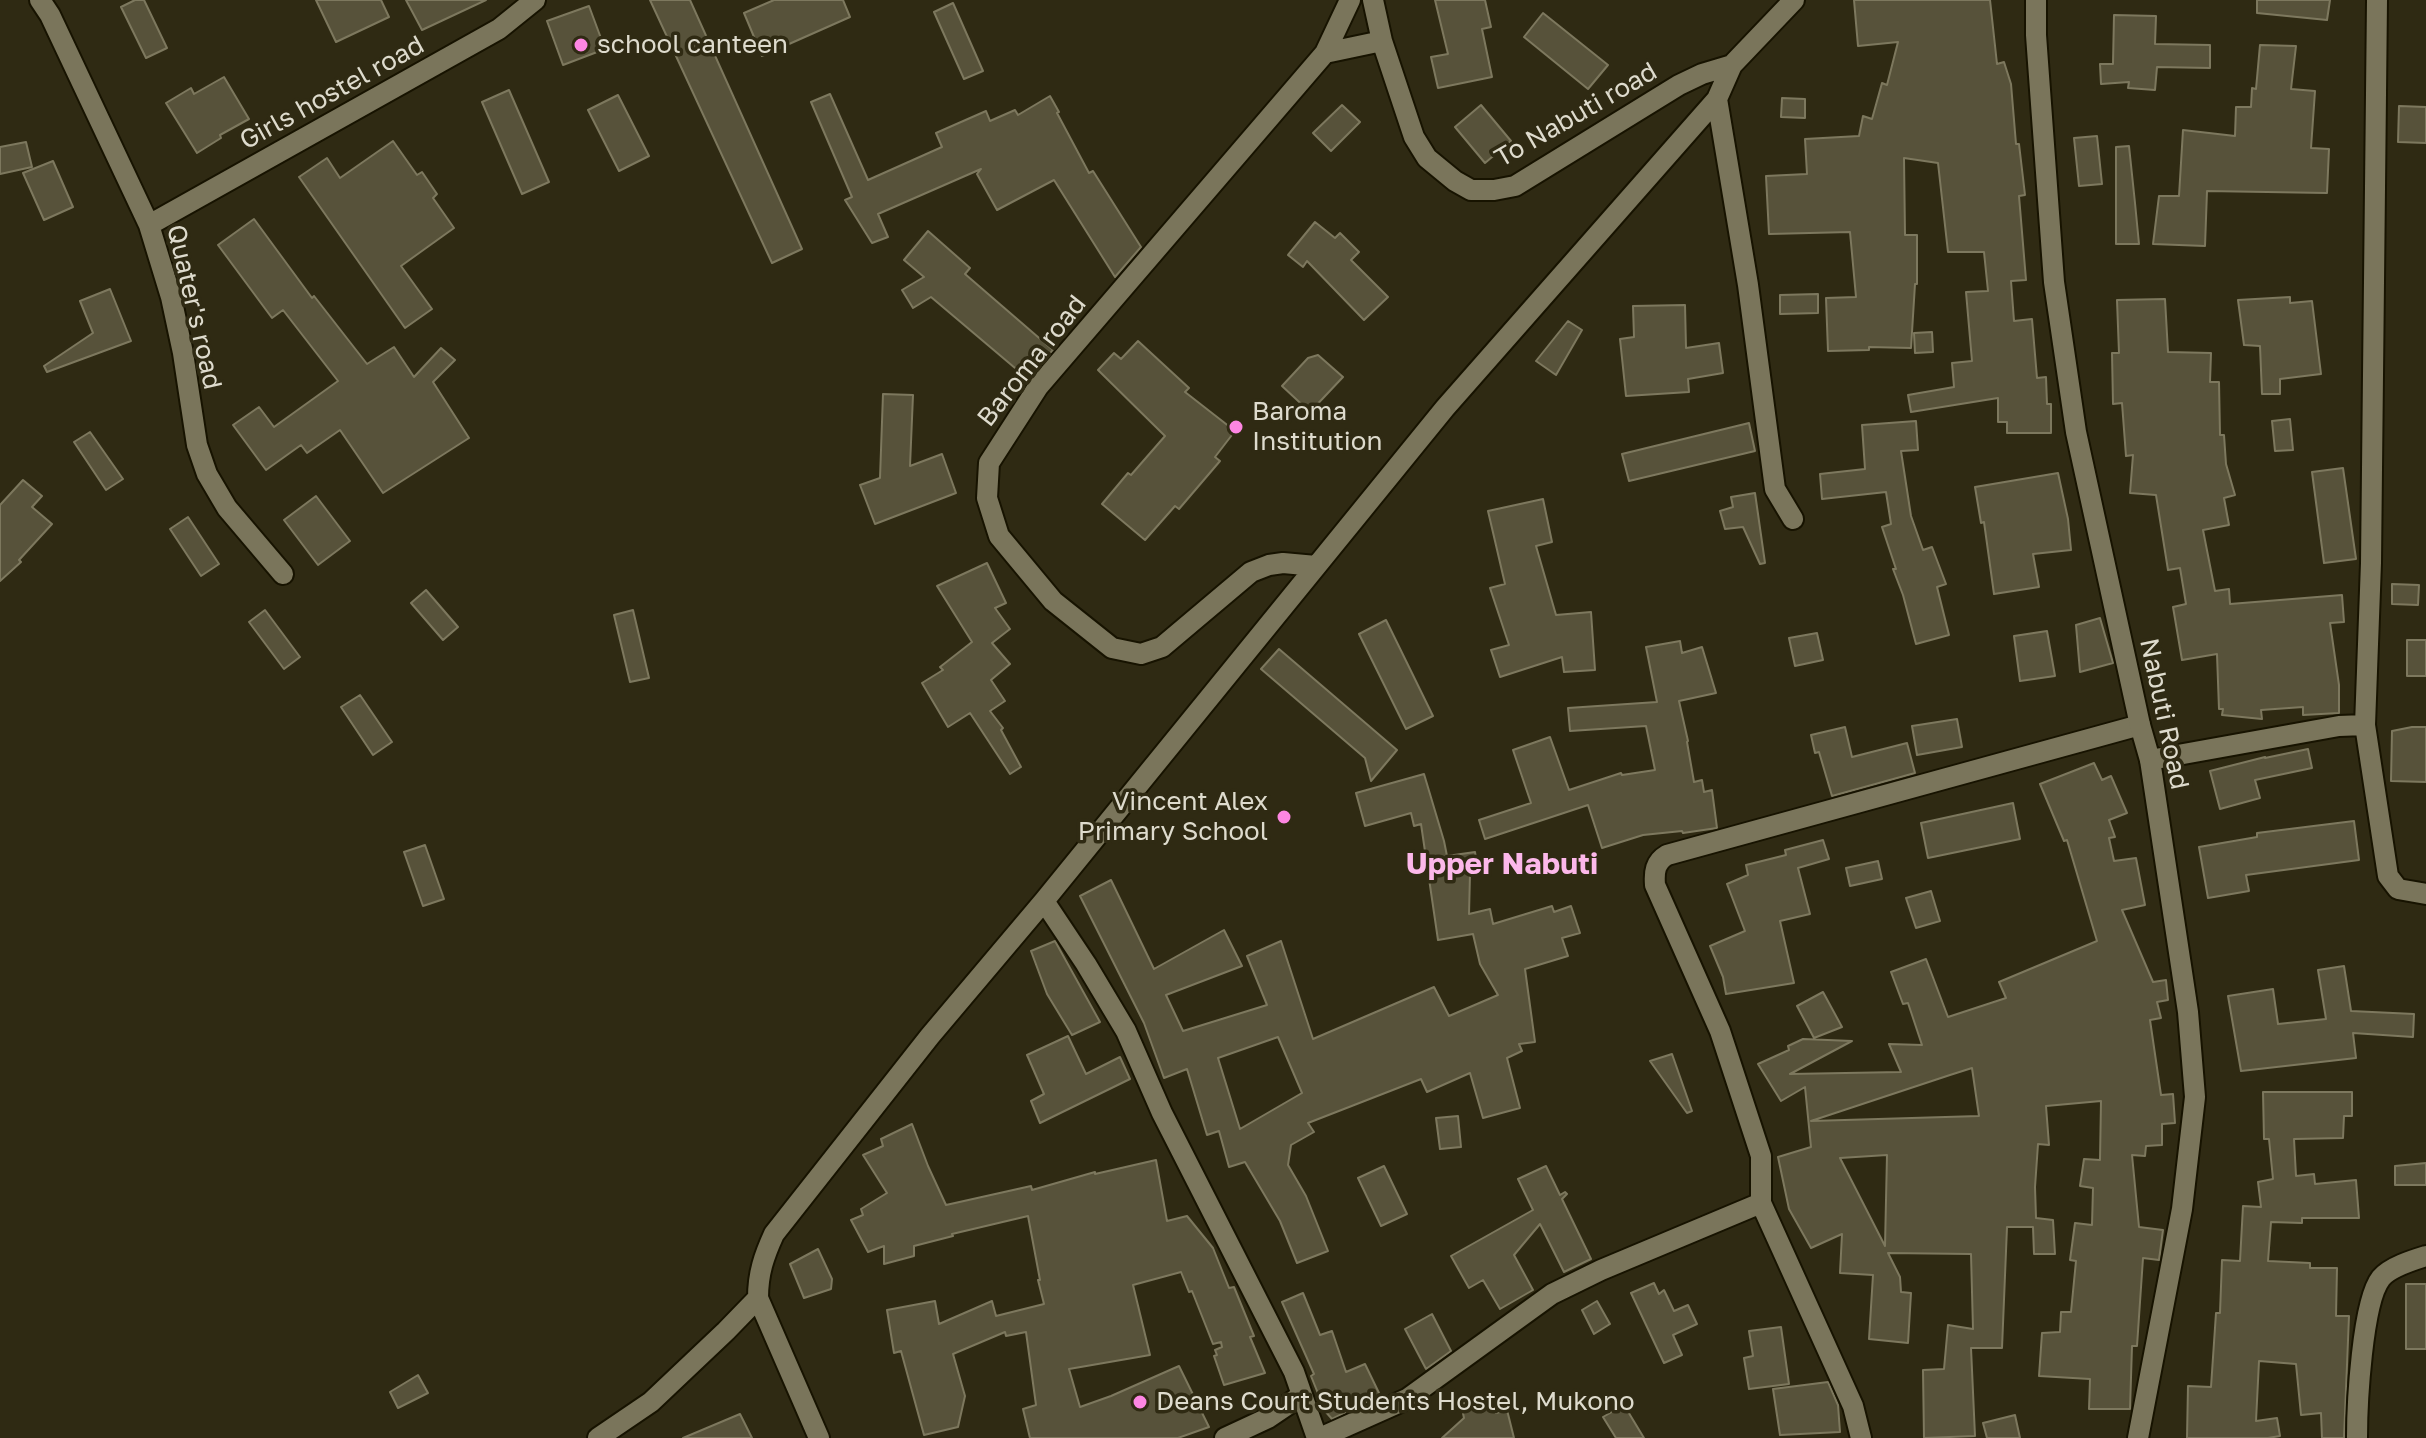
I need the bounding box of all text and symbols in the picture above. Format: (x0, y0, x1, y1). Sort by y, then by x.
street label: Girls hostel road (234, 29, 430, 157)
place label: school canteen (597, 29, 788, 61)
marker: school canteen (572, 36, 590, 54)
street label: To Nabuti road (1489, 56, 1663, 174)
street label: Quater's road (160, 222, 228, 392)
street label: Baroma road (971, 289, 1093, 433)
place label: Baroma Institution (1252, 396, 1382, 458)
marker: Baroma Institution (1227, 418, 1245, 436)
street label: Nabuti Road (2133, 636, 2195, 792)
place label: Vincent Alex Primary School (1078, 786, 1268, 848)
marker: Vincent Alex Primary School (1275, 808, 1293, 826)
district label: Upper Nabuti (1406, 846, 1598, 882)
place label: Deans Court Students Hostel, Mukono (1156, 1386, 1635, 1418)
marker: Deans Court Students Hostel, Mukono (1131, 1393, 1149, 1411)

